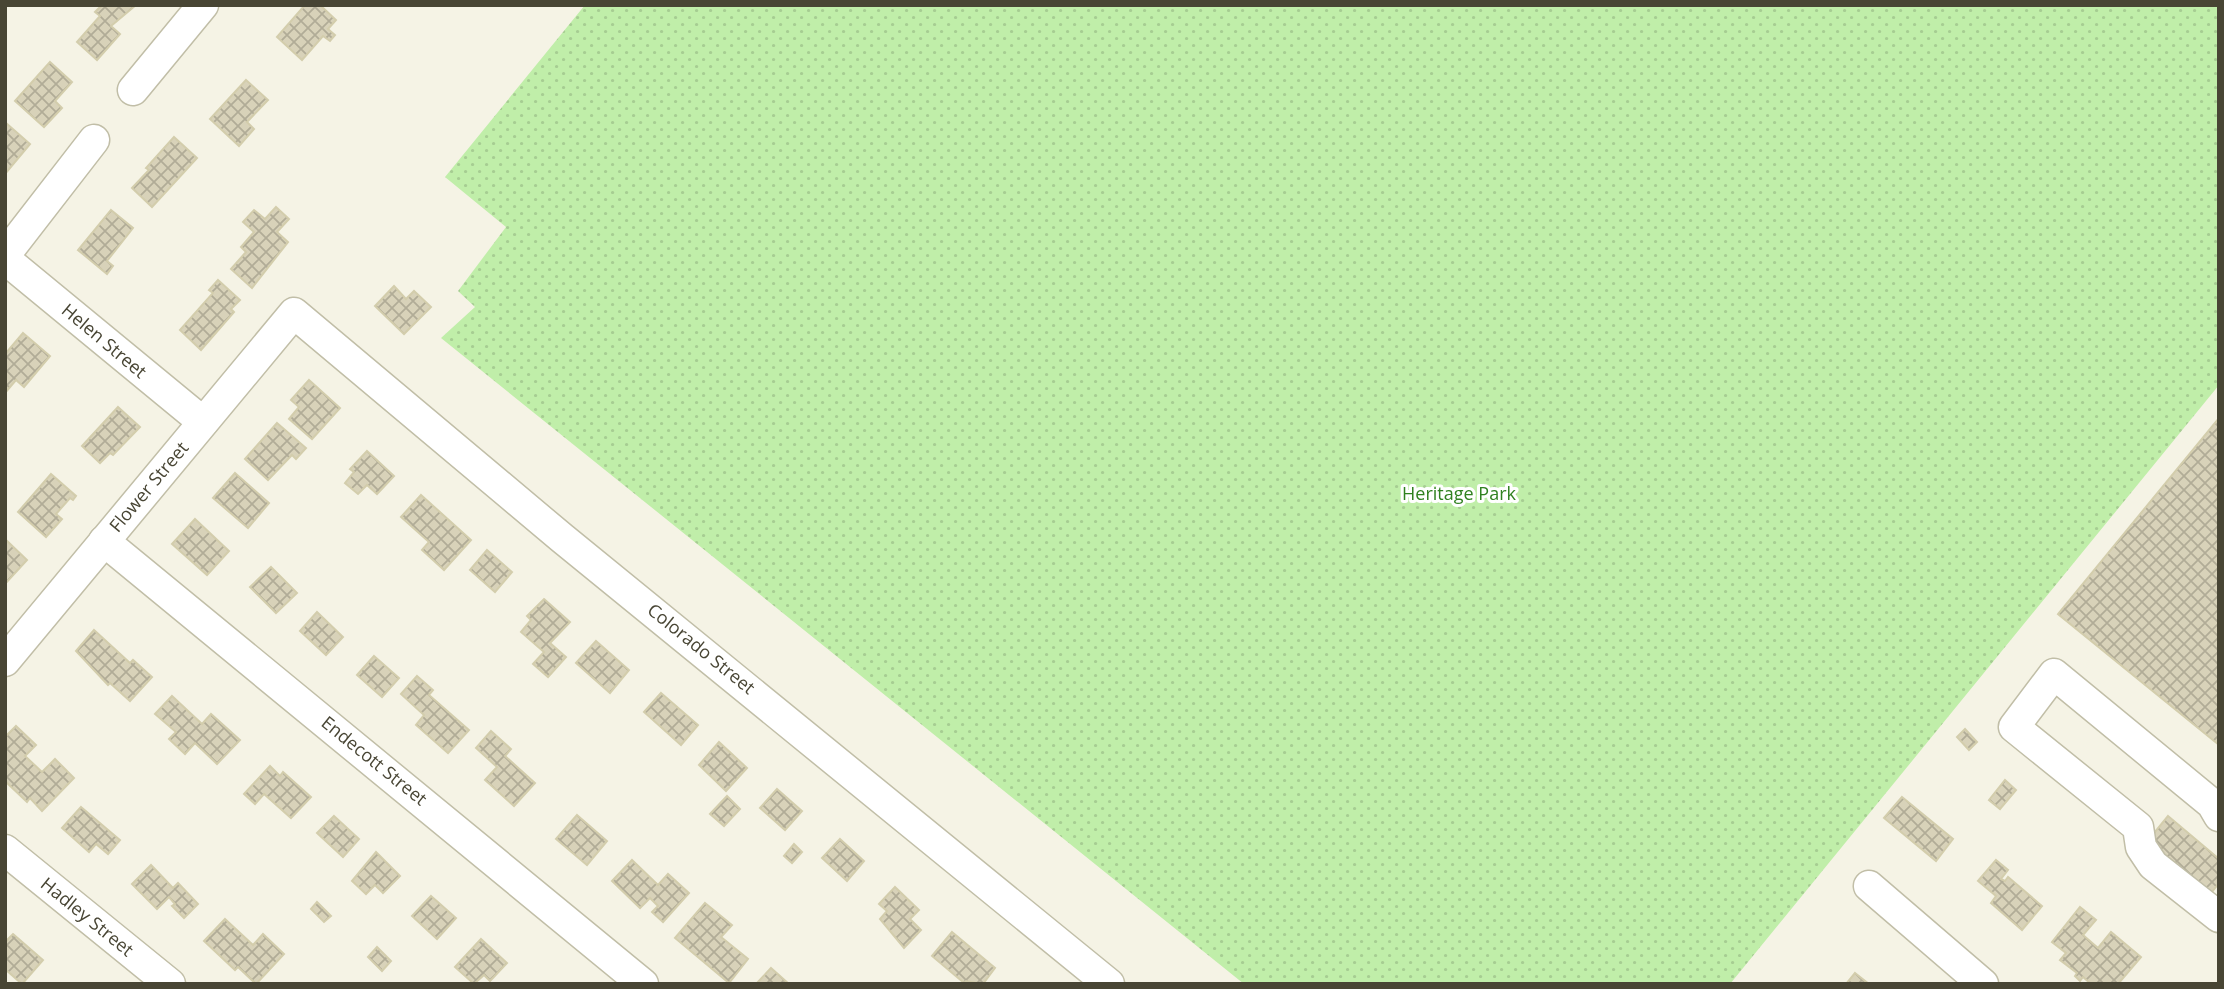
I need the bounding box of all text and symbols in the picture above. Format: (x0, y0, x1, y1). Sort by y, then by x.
street label: Helen Street (57, 298, 152, 383)
street label: Flower Street (103, 436, 193, 537)
park label: Heritage Park (1402, 481, 1516, 505)
street label: Colorado Street (643, 597, 760, 699)
street label: Endecott Street (317, 710, 432, 810)
street label: Hadley Street (36, 871, 139, 961)

